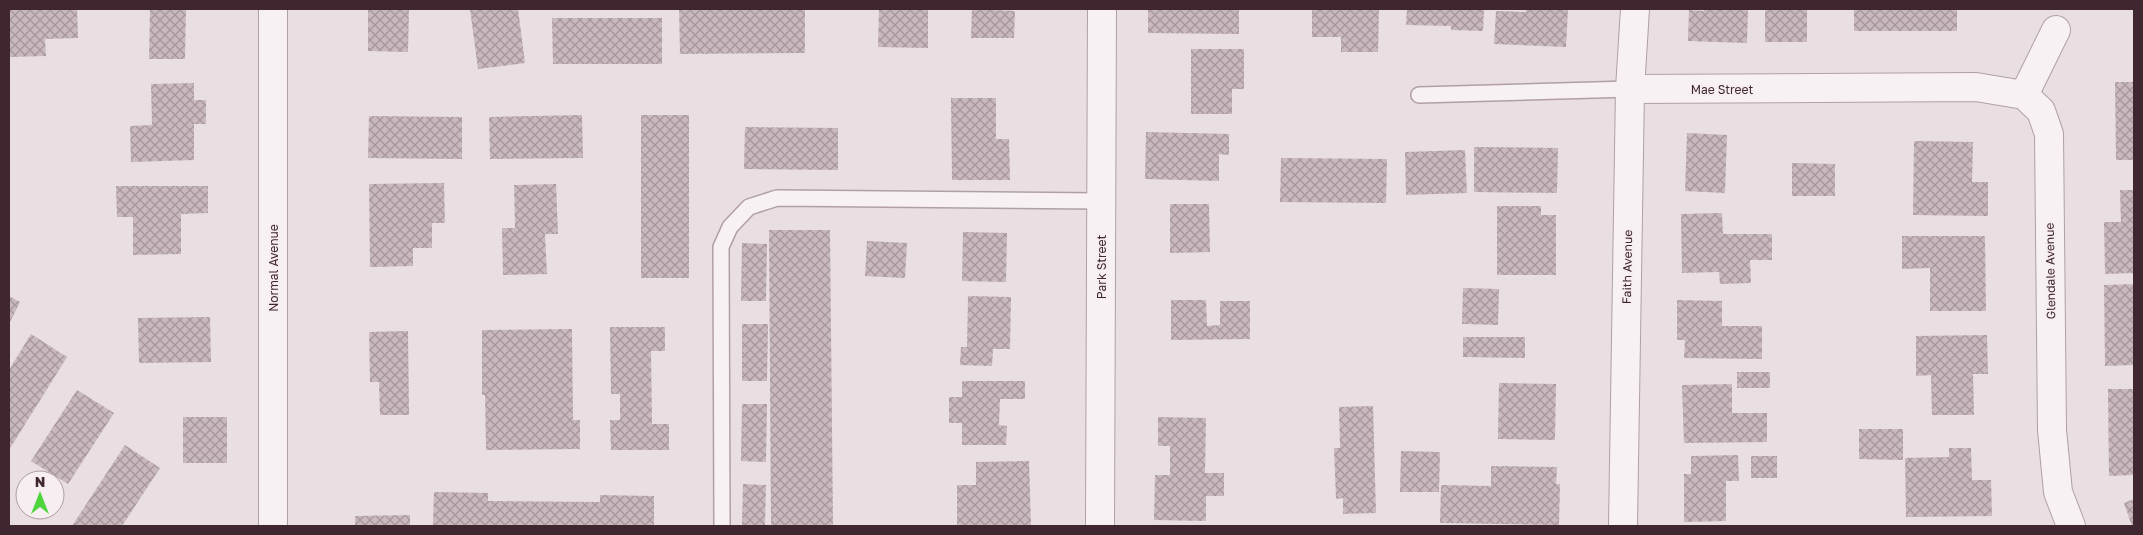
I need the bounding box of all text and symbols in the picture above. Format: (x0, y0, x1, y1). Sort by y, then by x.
street label: Mae Street (1691, 82, 1753, 97)
street label: Glendale Avenue (2042, 222, 2058, 319)
street label: Normal Avenue (266, 224, 281, 312)
street label: Faith Avenue (1619, 230, 1635, 304)
street label: Park Street (1094, 235, 1109, 299)
north arrow (15, 470, 65, 520)
text: N (35, 473, 45, 490)

